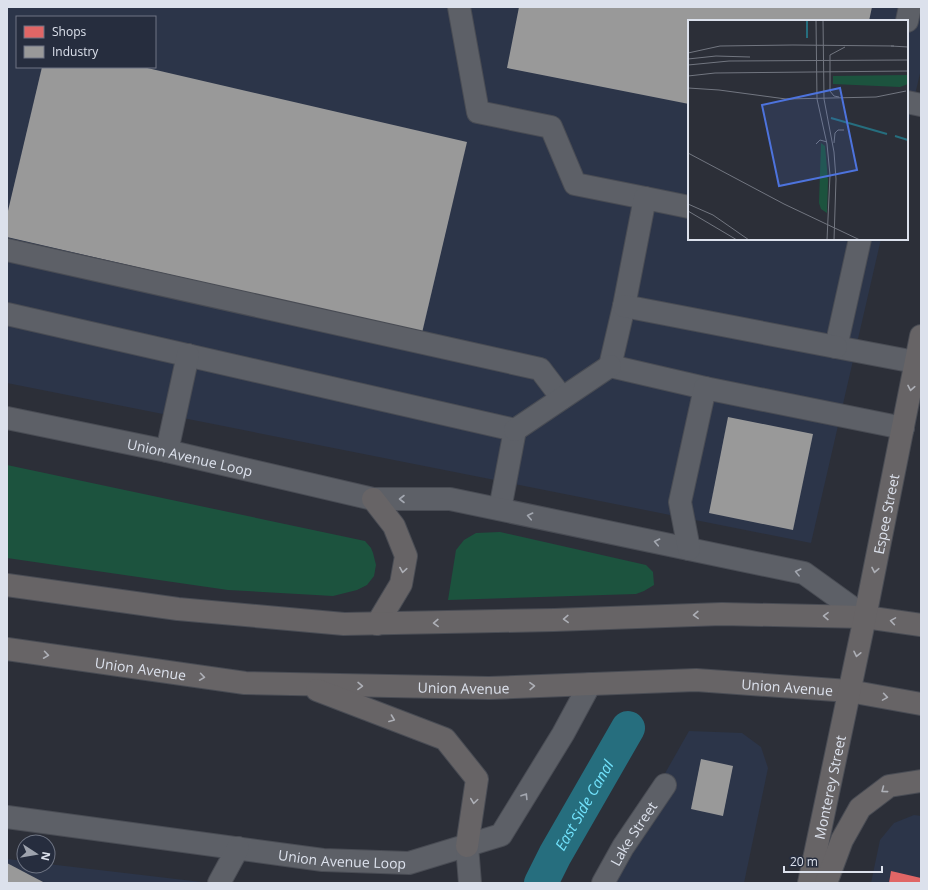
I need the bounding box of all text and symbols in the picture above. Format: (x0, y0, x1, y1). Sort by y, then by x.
legend (16, 16, 156, 68)
inset map (688, 20, 908, 240)
text: Shops (52, 23, 87, 40)
text: Industry (52, 43, 99, 60)
one-way arrow (907, 385, 915, 391)
street label: Union Avenue Loop (125, 434, 255, 480)
street label: Espee Street (868, 472, 903, 556)
one-way arrow (399, 495, 405, 503)
one-way arrow (527, 512, 533, 520)
one-way arrow (654, 538, 660, 547)
one-way arrow (399, 567, 408, 574)
one-way arrow (871, 567, 879, 573)
one-way arrow (795, 569, 801, 577)
one-way arrow (693, 611, 699, 619)
one-way arrow (823, 612, 829, 620)
one-way arrow (563, 615, 569, 624)
one-way arrow (890, 617, 896, 626)
one-way arrow (433, 619, 439, 627)
one-way arrow (43, 650, 49, 659)
one-way arrow (854, 651, 862, 657)
street label: Union Avenue (94, 652, 188, 684)
one-way arrow (199, 672, 205, 681)
street label: Union Avenue (741, 674, 834, 699)
street label: Union Avenue (417, 677, 510, 698)
one-way arrow (357, 681, 363, 690)
one-way arrow (529, 682, 535, 691)
one-way arrow (882, 692, 888, 701)
one-way arrow (388, 714, 395, 722)
street label: Monterey Street (809, 733, 849, 841)
water label: East Side Canal (550, 755, 618, 854)
one-way arrow (881, 785, 888, 792)
one-way arrow (520, 793, 528, 800)
street label: Lake Street (605, 797, 661, 869)
one-way arrow (470, 798, 479, 804)
north arrow (16, 834, 56, 874)
street label: Union Avenue Loop (277, 845, 406, 872)
scale bar (784, 848, 882, 874)
text: N (38, 850, 55, 862)
text: 20 m (790, 853, 818, 870)

